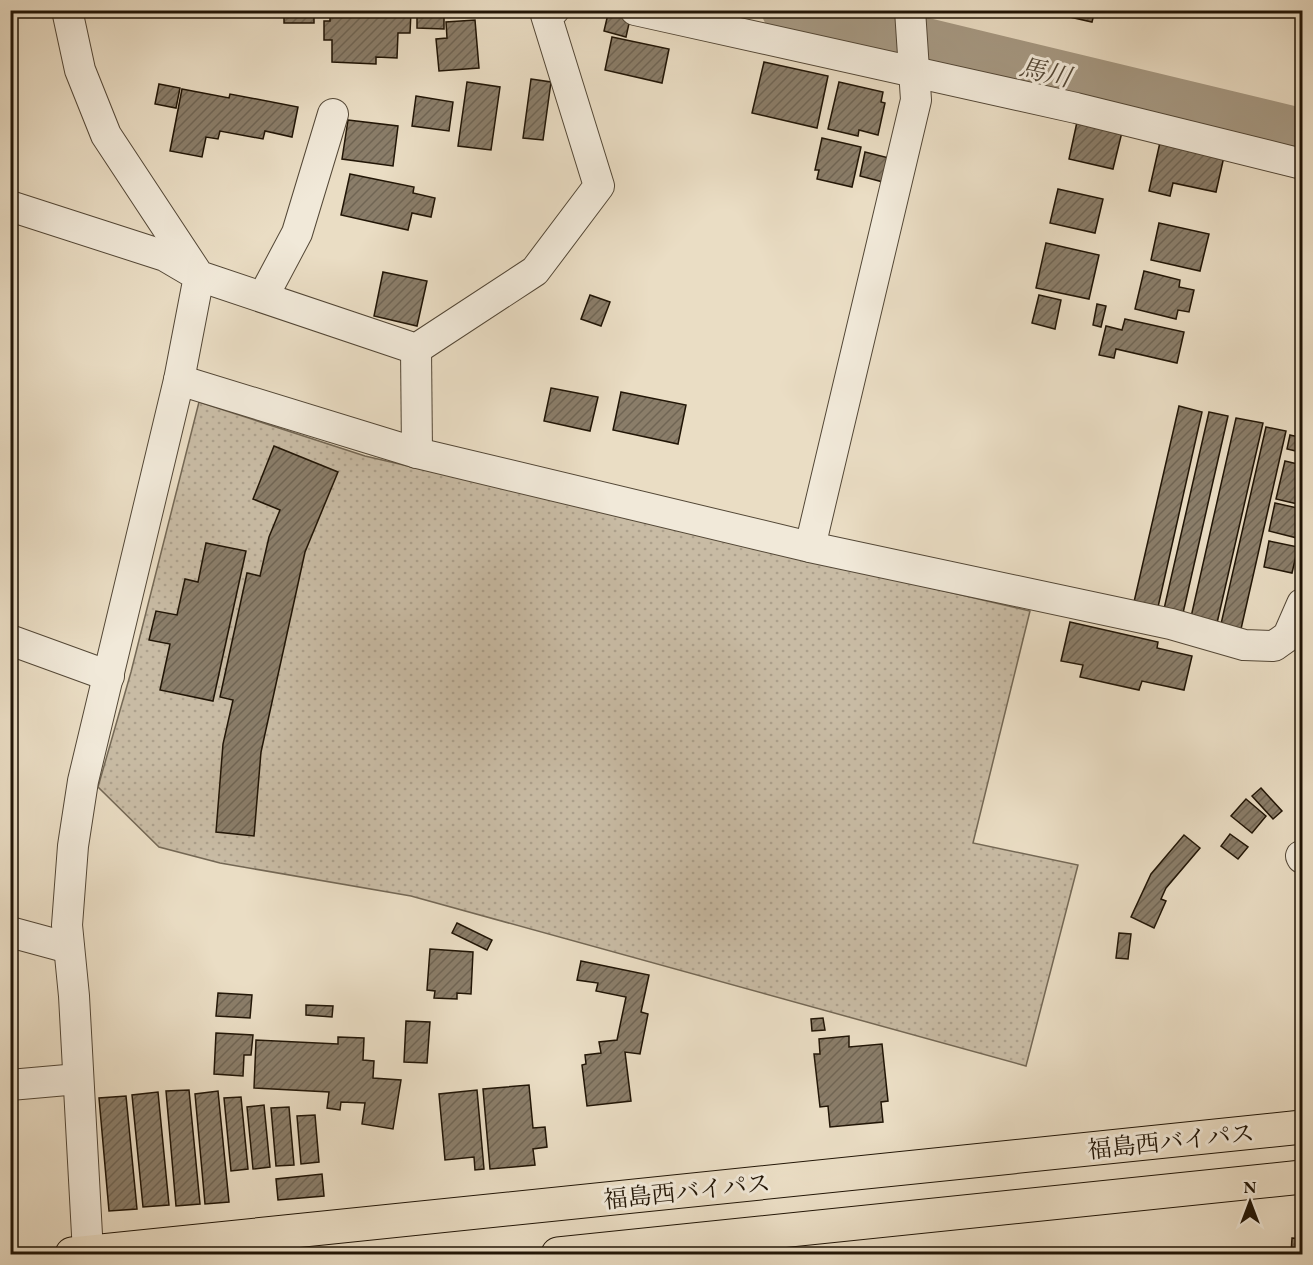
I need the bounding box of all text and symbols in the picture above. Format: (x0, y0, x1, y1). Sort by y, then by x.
water label: 馬川 (1016, 50, 1077, 95)
street label: 福島西バイパス (1086, 1117, 1256, 1165)
street label: 福島西バイパス (602, 1167, 772, 1215)
north arrow (1220, 1172, 1280, 1232)
text: N (1244, 1177, 1257, 1198)

